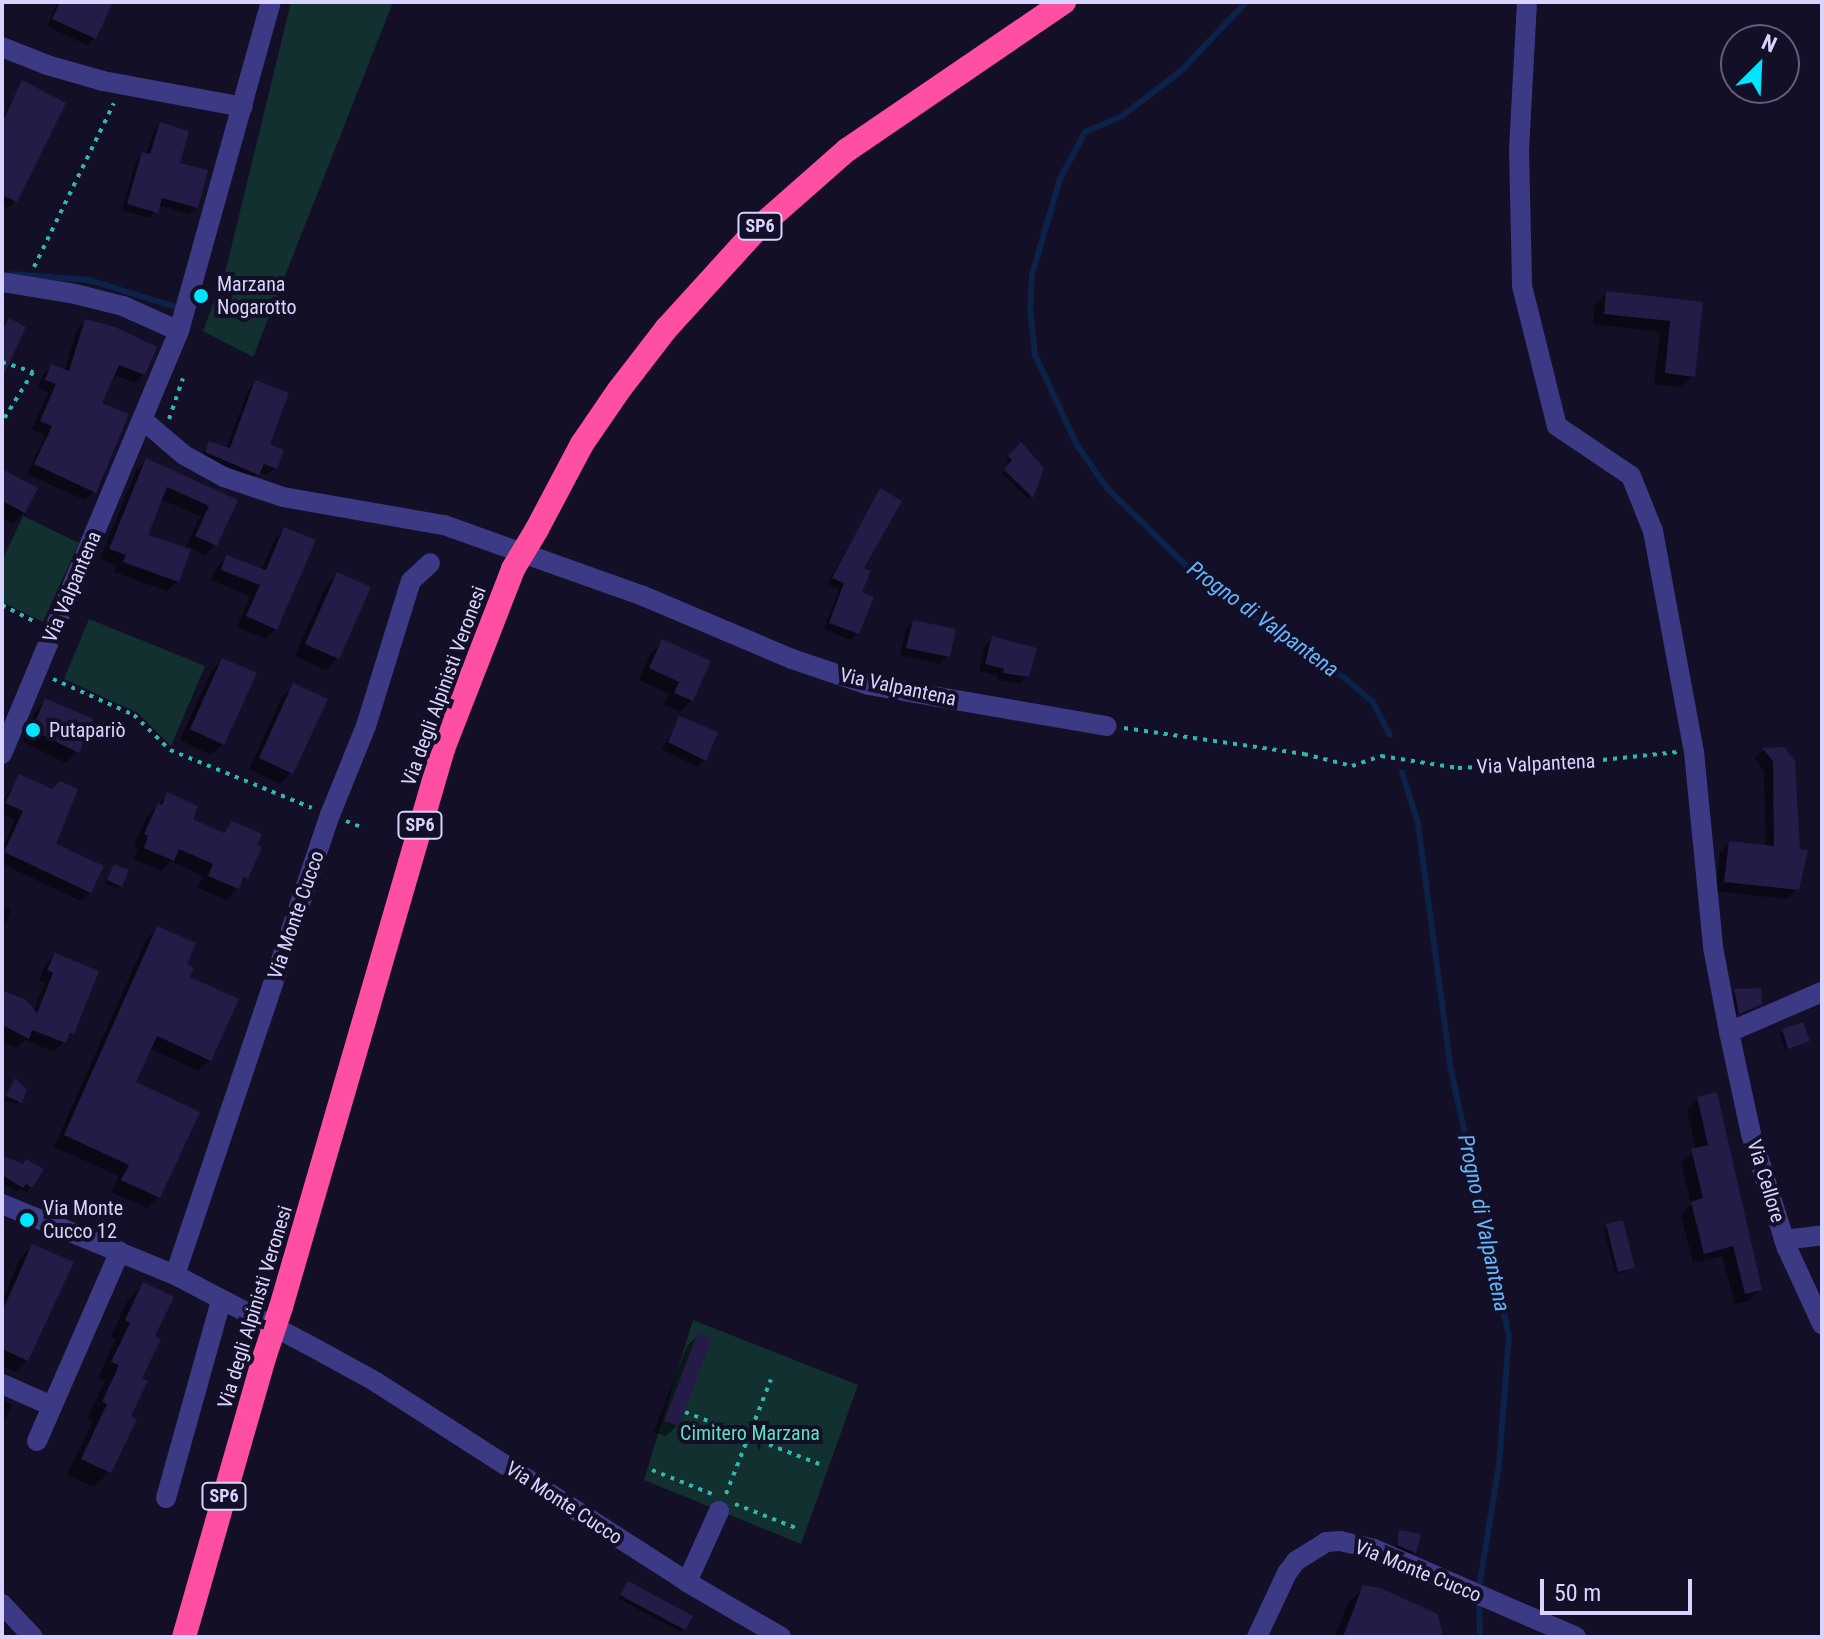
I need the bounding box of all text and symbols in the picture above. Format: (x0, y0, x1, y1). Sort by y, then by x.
north arrow (1720, 24, 1800, 104)
text: N (1758, 29, 1780, 58)
road number: SP6 (736, 212, 784, 240)
place label: Marzana Nogarotto (217, 272, 296, 319)
marker: Marzana Nogarotto (192, 287, 210, 305)
street label: Via Valpantena (38, 528, 106, 646)
water label: Progno di Valpantena (1182, 555, 1344, 683)
street label: Via degli Alpinisti Veronesi (397, 583, 491, 789)
street label: Via Valpantena (838, 663, 958, 711)
place label: Putapariò (49, 718, 125, 742)
marker: Putapariò (24, 721, 42, 739)
street label: Via Valpantena (1476, 749, 1596, 779)
road number: SP6 (396, 811, 444, 839)
street label: Via Monte Cucco (263, 848, 329, 982)
water label: Progno di Valpantena (1452, 1132, 1516, 1314)
street label: Via Cellore (1742, 1137, 1790, 1225)
place label: Via Monte Cucco 12 (43, 1196, 123, 1243)
street label: Via degli Alpinisti Veronesi (213, 1203, 297, 1411)
marker: Via Monte Cucco 12 (18, 1211, 36, 1229)
park label: Cimitero Marzana (680, 1421, 820, 1445)
street label: Via Monte Cucco (501, 1456, 627, 1550)
road number: SP6 (200, 1482, 248, 1510)
street label: Via Monte Cucco (1351, 1535, 1485, 1607)
scale bar (1544, 1563, 1696, 1613)
text: 50 m (1554, 1579, 1601, 1607)

